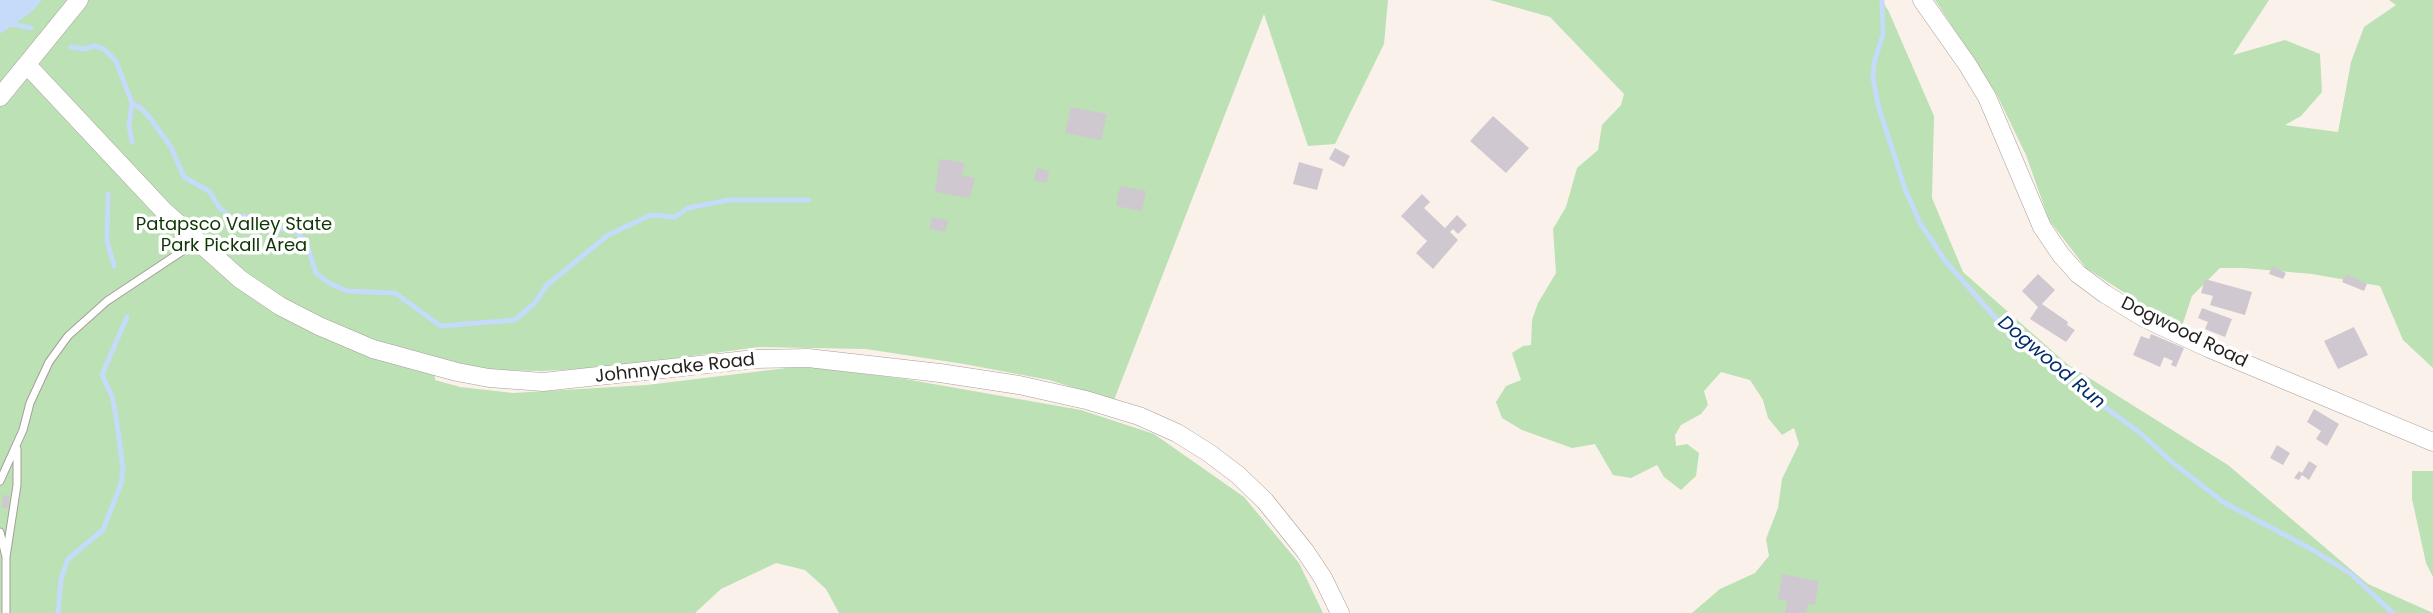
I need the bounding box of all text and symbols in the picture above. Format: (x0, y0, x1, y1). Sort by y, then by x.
park label: Patapsco Valley State Park Pickall Area (136, 214, 332, 256)
street label: Dogwood Road (2117, 293, 2251, 373)
water label: Dogwood Run (1993, 312, 2109, 414)
street label: Johnnycake Road (594, 350, 756, 388)

